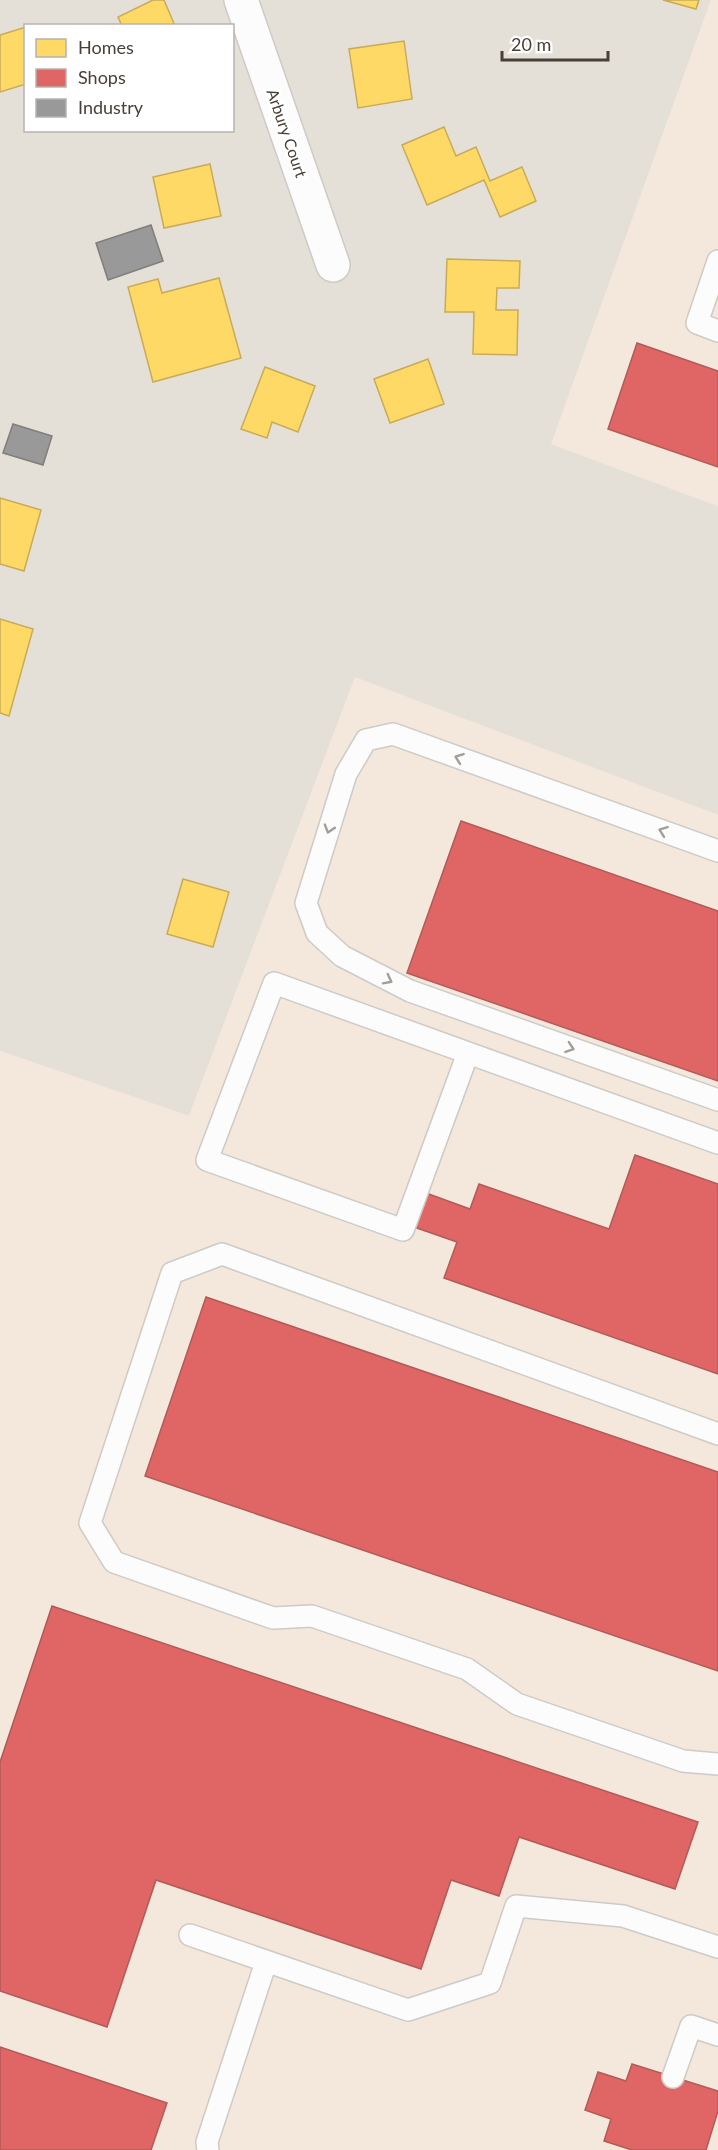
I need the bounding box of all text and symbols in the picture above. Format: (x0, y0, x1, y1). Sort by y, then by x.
legend (24, 24, 234, 132)
scale bar (502, 24, 608, 62)
text: 20 m (511, 33, 551, 55)
text: Homes (78, 36, 134, 58)
text: Shops (78, 66, 126, 88)
street label: Arbury Court (263, 86, 312, 180)
text: Industry (78, 96, 144, 118)
one-way arrow (454, 753, 465, 766)
one-way arrow (324, 823, 336, 834)
one-way arrow (658, 826, 669, 839)
one-way arrow (381, 972, 392, 984)
one-way arrow (564, 1040, 575, 1053)

